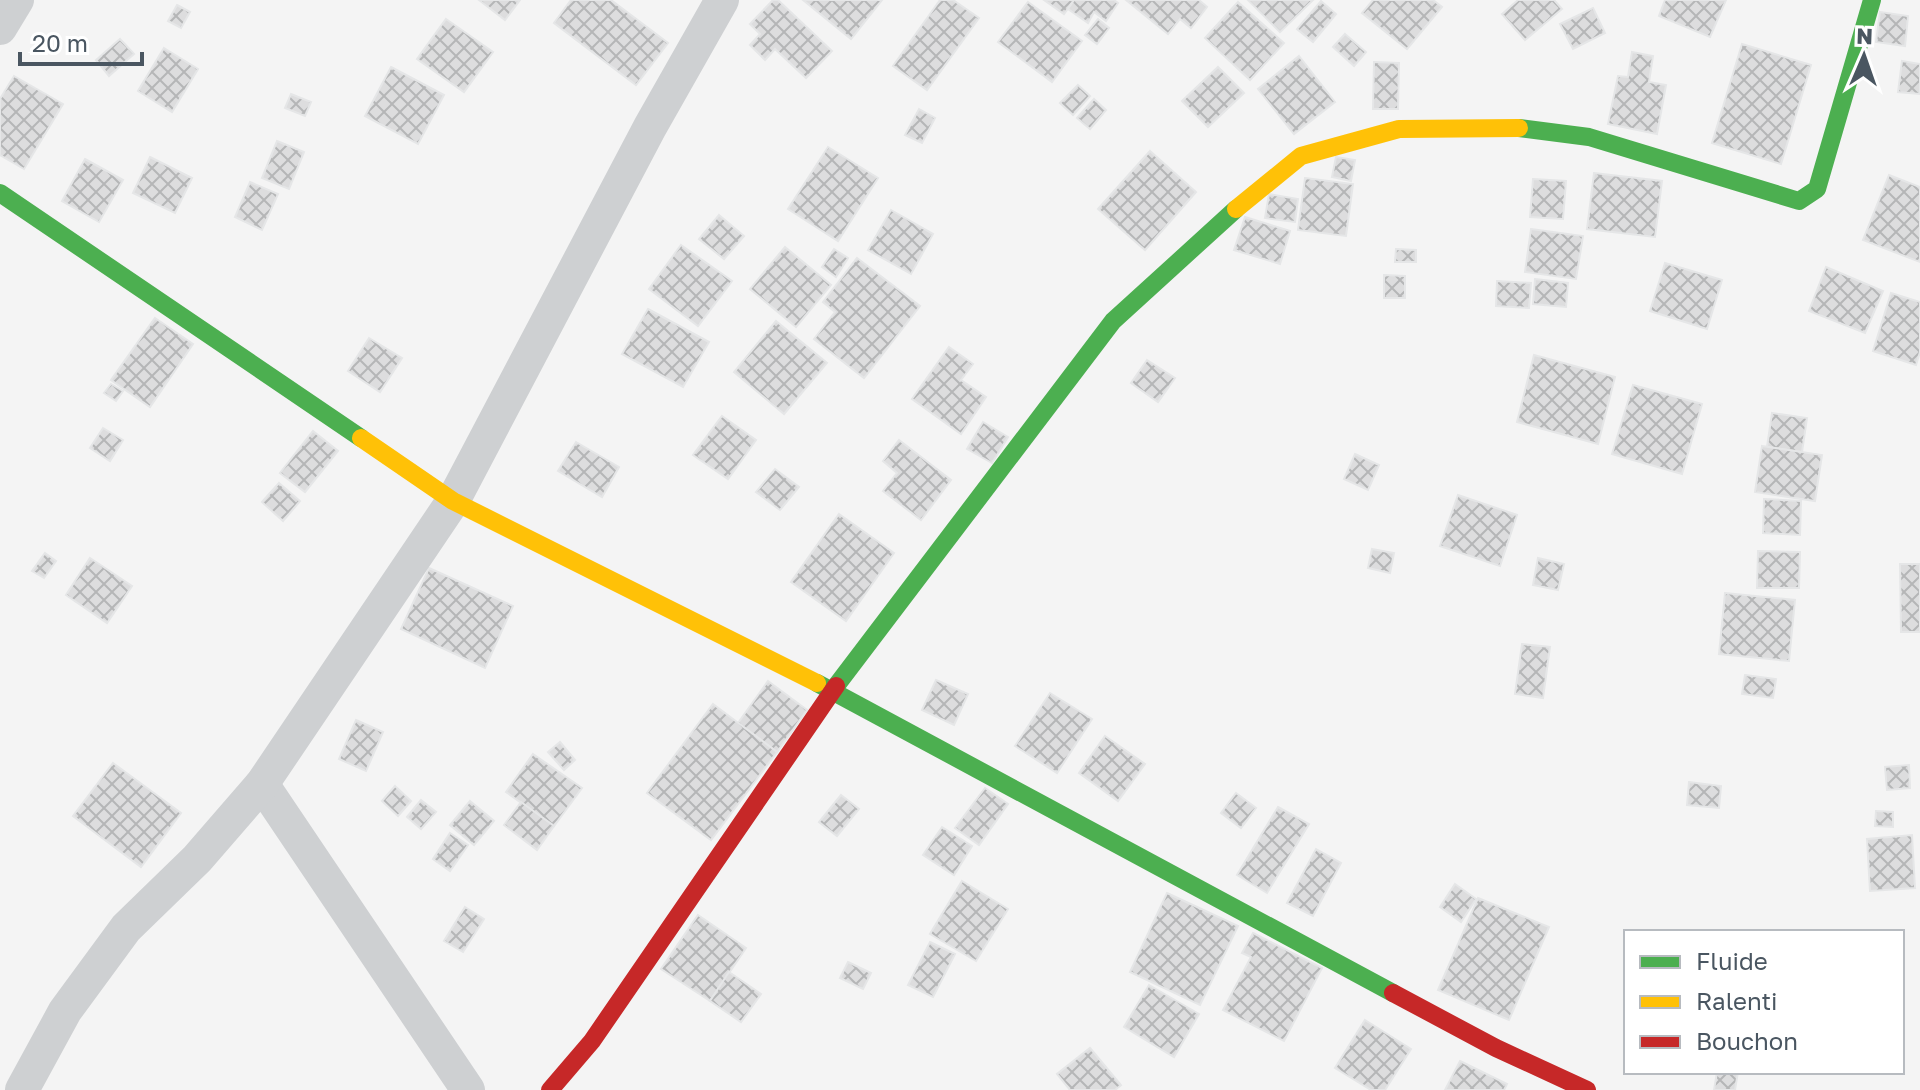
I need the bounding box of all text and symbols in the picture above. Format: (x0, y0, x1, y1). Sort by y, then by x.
scale bar (20, 16, 142, 66)
north arrow (1824, 16, 1904, 96)
text: N (1856, 22, 1874, 49)
text: 20 m (32, 28, 88, 57)
legend (1624, 930, 1904, 1074)
text: Fluide (1696, 946, 1768, 975)
text: Ralenti (1696, 986, 1778, 1015)
text: Bouchon (1696, 1026, 1798, 1055)

